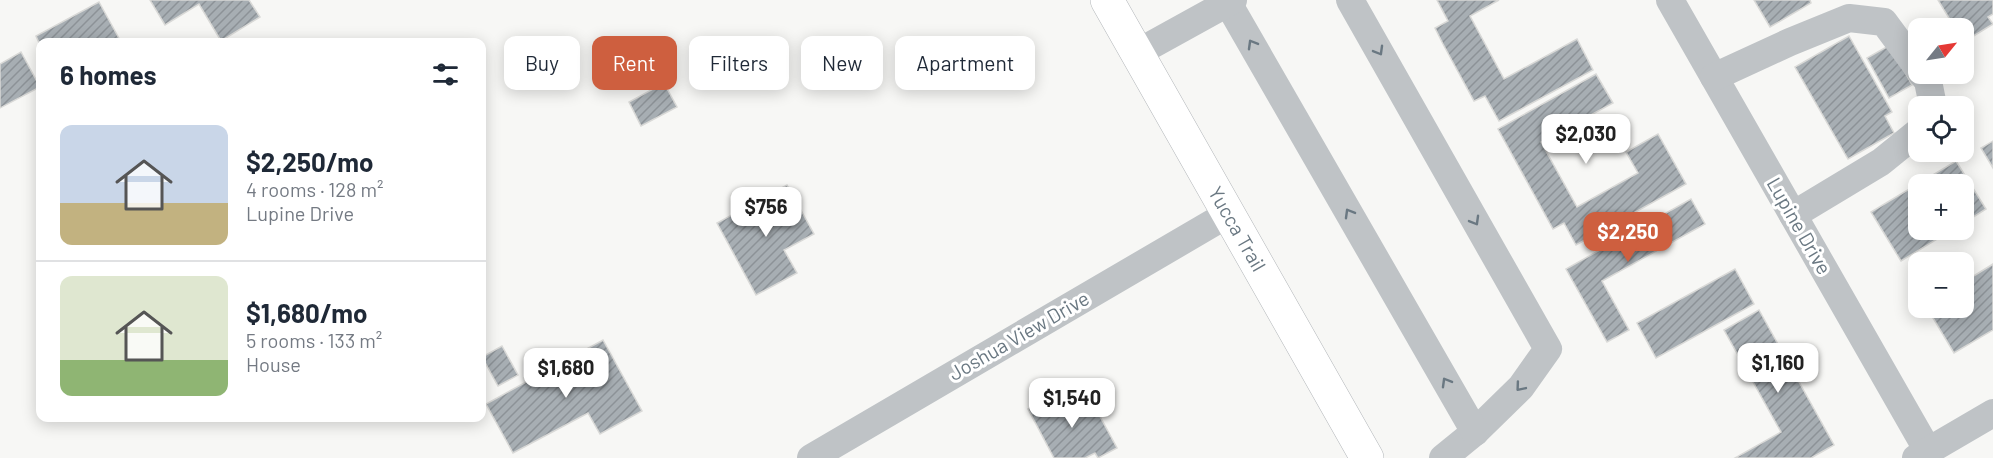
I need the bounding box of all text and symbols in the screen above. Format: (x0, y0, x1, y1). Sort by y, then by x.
north arrow (1908, 18, 1974, 84)
map controls (1908, 18, 1974, 318)
chip: Buy (504, 36, 580, 90)
chip: Rent (592, 36, 677, 90)
chip: Filters (689, 36, 789, 90)
chip: New (801, 36, 883, 90)
chip: Apartment (895, 36, 1035, 90)
one-way arrow (1247, 39, 1259, 50)
one-way arrow (1372, 45, 1383, 55)
icon: filters (429, 58, 462, 91)
text: 6 homes (60, 59, 157, 90)
button: locate (1908, 96, 1974, 162)
pin: $2,030 (1537, 114, 1635, 165)
text: $2,030 (1555, 121, 1617, 145)
text: $2,250/mo (246, 146, 373, 177)
icon: home (108, 149, 180, 221)
street label: Lupine Drive (1762, 173, 1837, 278)
button: + (1908, 174, 1974, 240)
text: 4 rooms · 128 m² (246, 177, 384, 201)
street label: Yucca Trail (1204, 182, 1272, 275)
pin: $756 (730, 187, 802, 238)
text: $756 (745, 194, 787, 218)
text: Lupine Drive (246, 201, 354, 225)
one-way arrow (1345, 208, 1356, 219)
pin: $2,250 (1579, 212, 1677, 263)
one-way arrow (1468, 214, 1479, 225)
text: $2,250 (1597, 219, 1659, 243)
button: − (1908, 252, 1974, 318)
street label: Joshua View Drive (944, 285, 1093, 385)
text: $1,680/mo (246, 297, 367, 328)
icon: home (108, 300, 180, 372)
text: 5 rooms · 133 m² (246, 328, 382, 352)
pin: $1,160 (1729, 343, 1827, 394)
pin: $1,680 (517, 348, 615, 399)
text: $1,160 (1751, 350, 1805, 374)
text: House (246, 352, 301, 376)
text: $1,680 (538, 355, 594, 379)
pin: $1,540 (1023, 378, 1121, 429)
one-way arrow (1442, 378, 1453, 388)
one-way arrow (1516, 380, 1527, 391)
text: $1,540 (1043, 385, 1101, 409)

